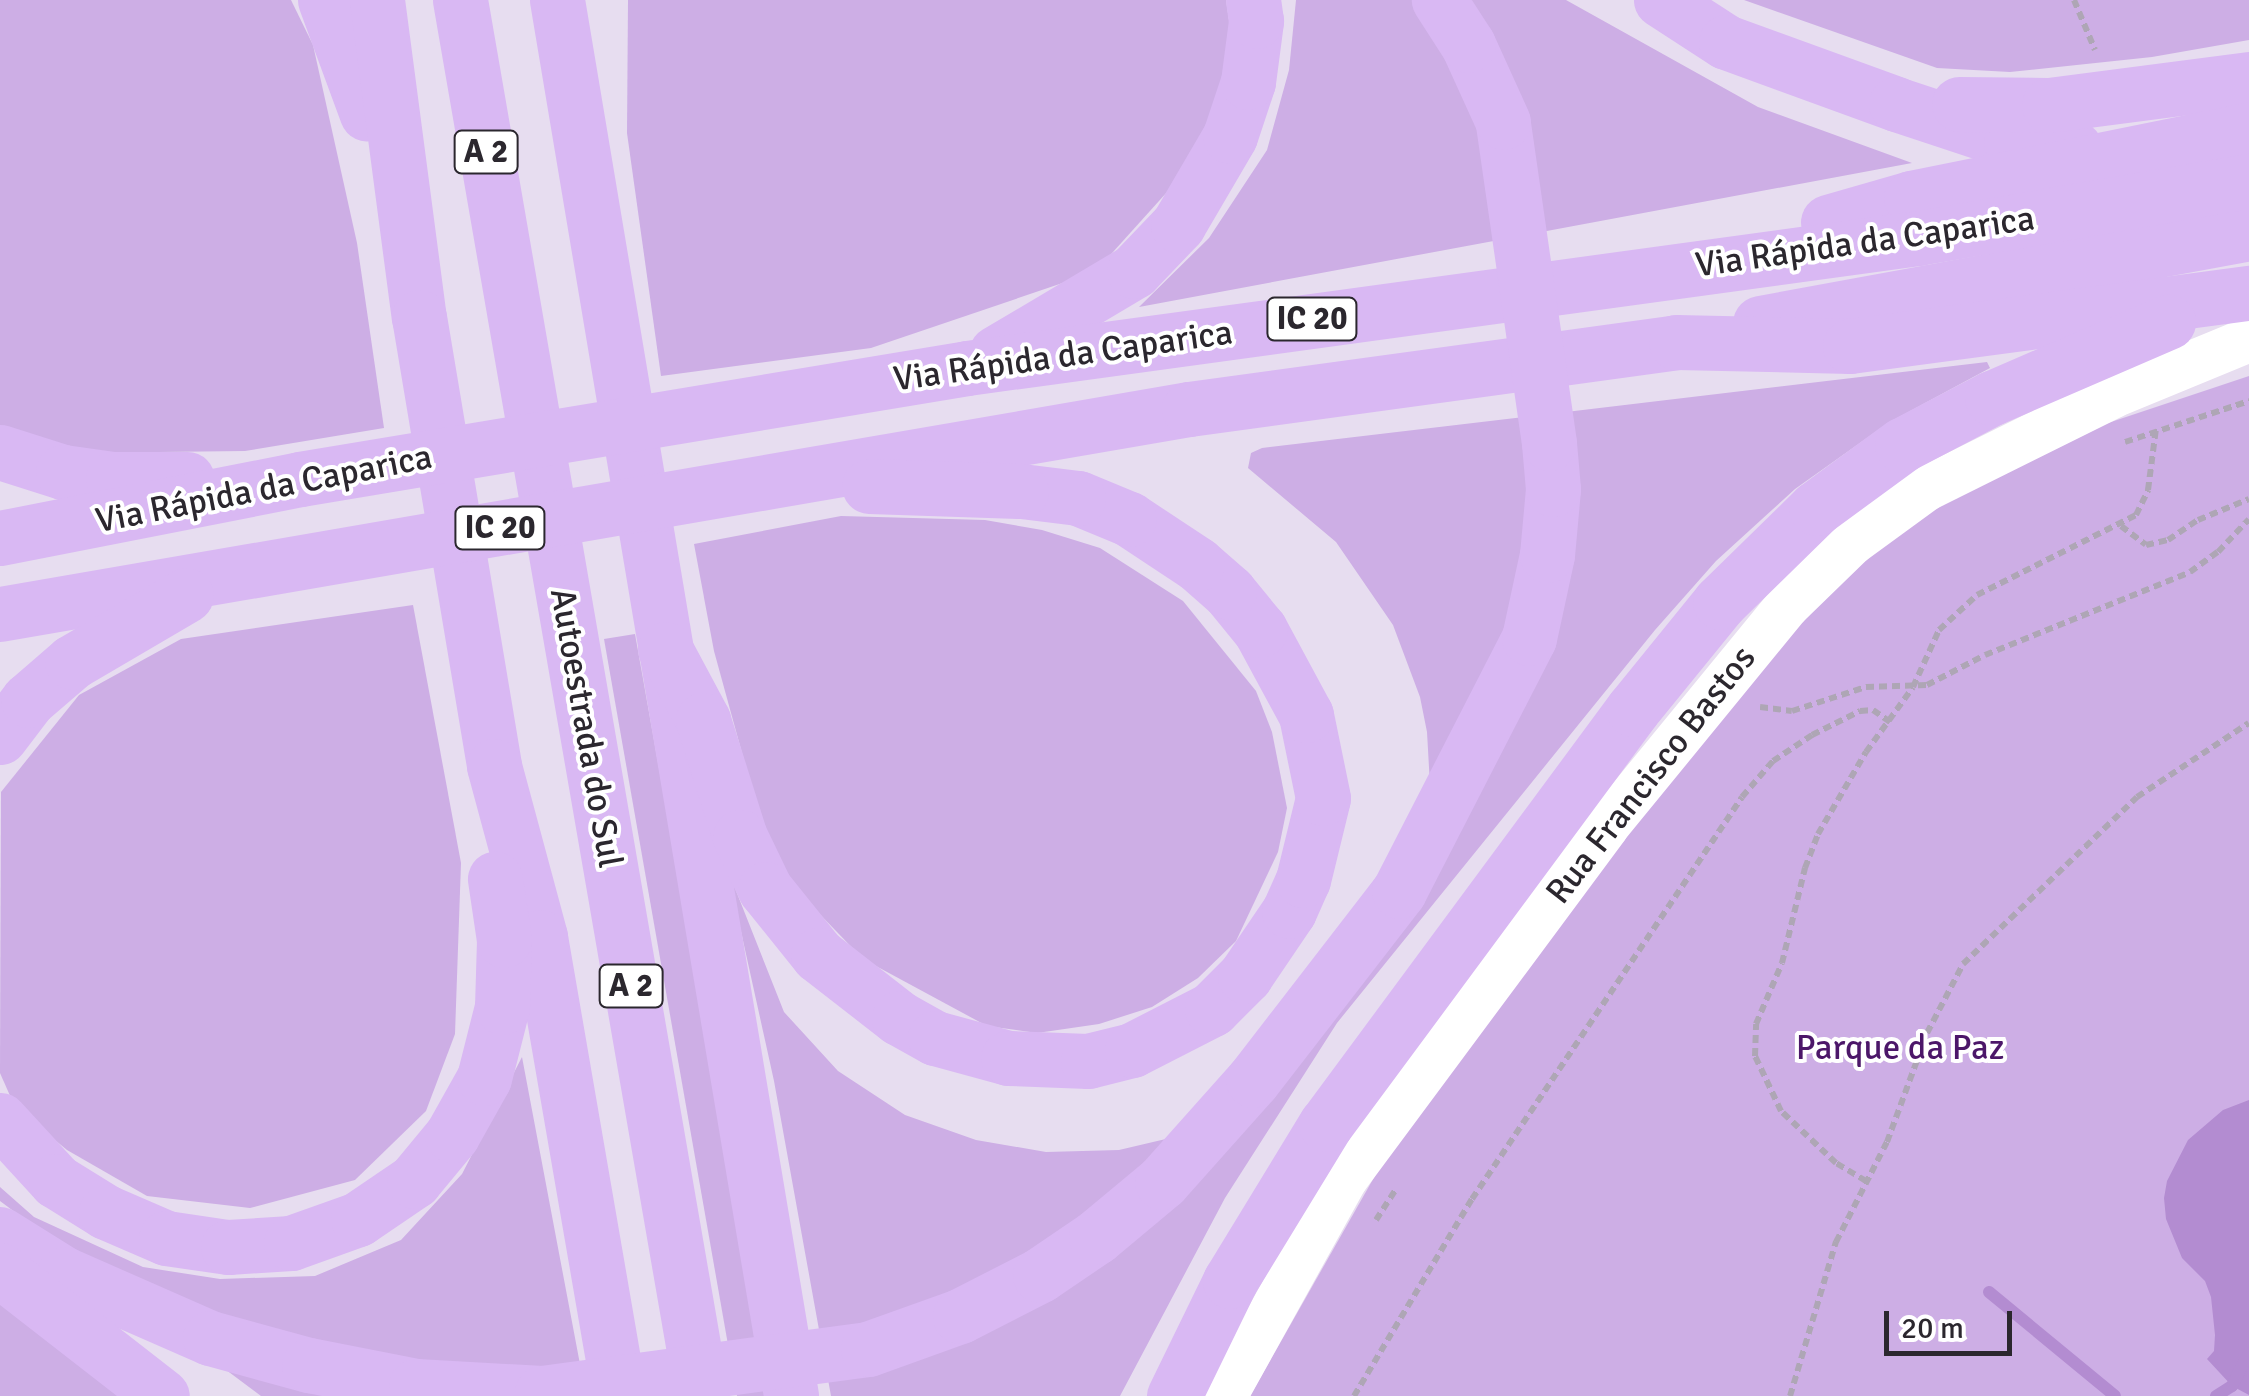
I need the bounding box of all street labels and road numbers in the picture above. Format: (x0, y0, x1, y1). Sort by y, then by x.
road number: A 2 (454, 125, 518, 179)
street label: Via Rápida da Caparica (1693, 197, 2037, 287)
road number: IC 20 (1264, 292, 1360, 346)
street label: Via Rápida da Caparica (891, 311, 1235, 401)
street label: Via Rápida da Caparica (92, 436, 436, 542)
road number: IC 20 (452, 501, 548, 555)
street label: Autoestrada do Sul (541, 585, 631, 871)
street label: Rua Francisco Bastos (1537, 638, 1765, 912)
road number: A 2 (598, 959, 664, 1013)

